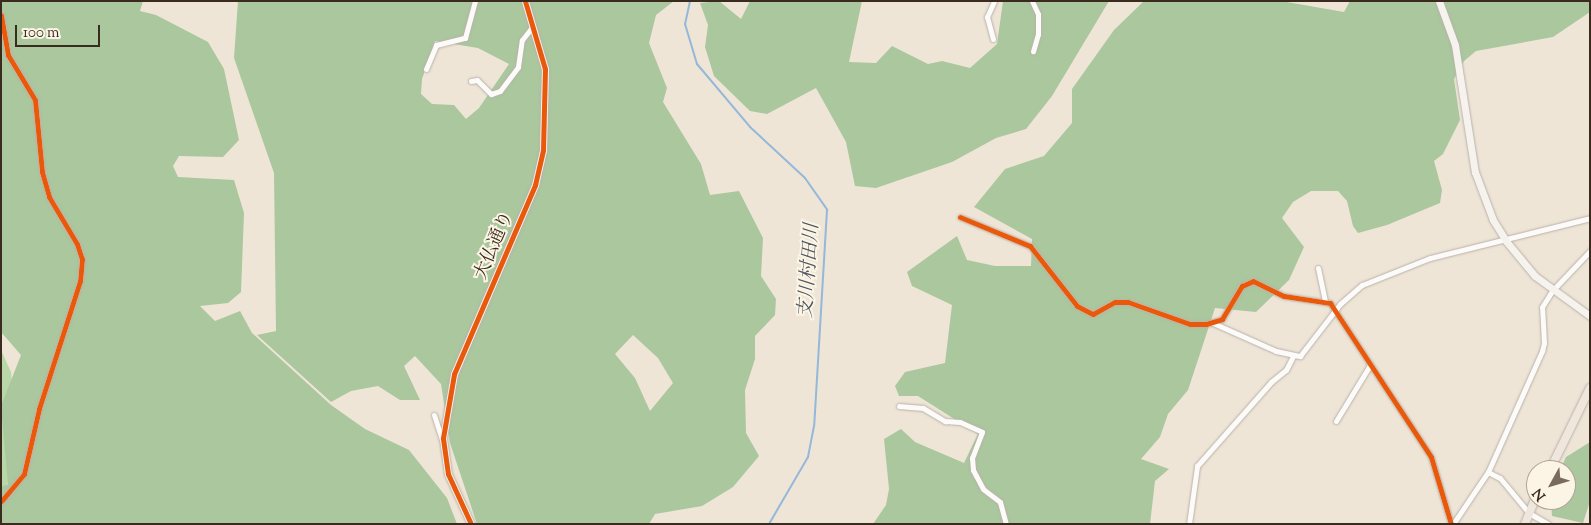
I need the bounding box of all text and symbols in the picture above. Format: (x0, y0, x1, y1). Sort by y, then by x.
scale bar (18, 15, 102, 47)
text: 100 m (23, 23, 59, 44)
street label: 大仏通り (471, 209, 519, 283)
water label: 支川村田川 (795, 223, 825, 319)
north arrow (1526, 460, 1576, 510)
text: N (1529, 483, 1551, 504)

